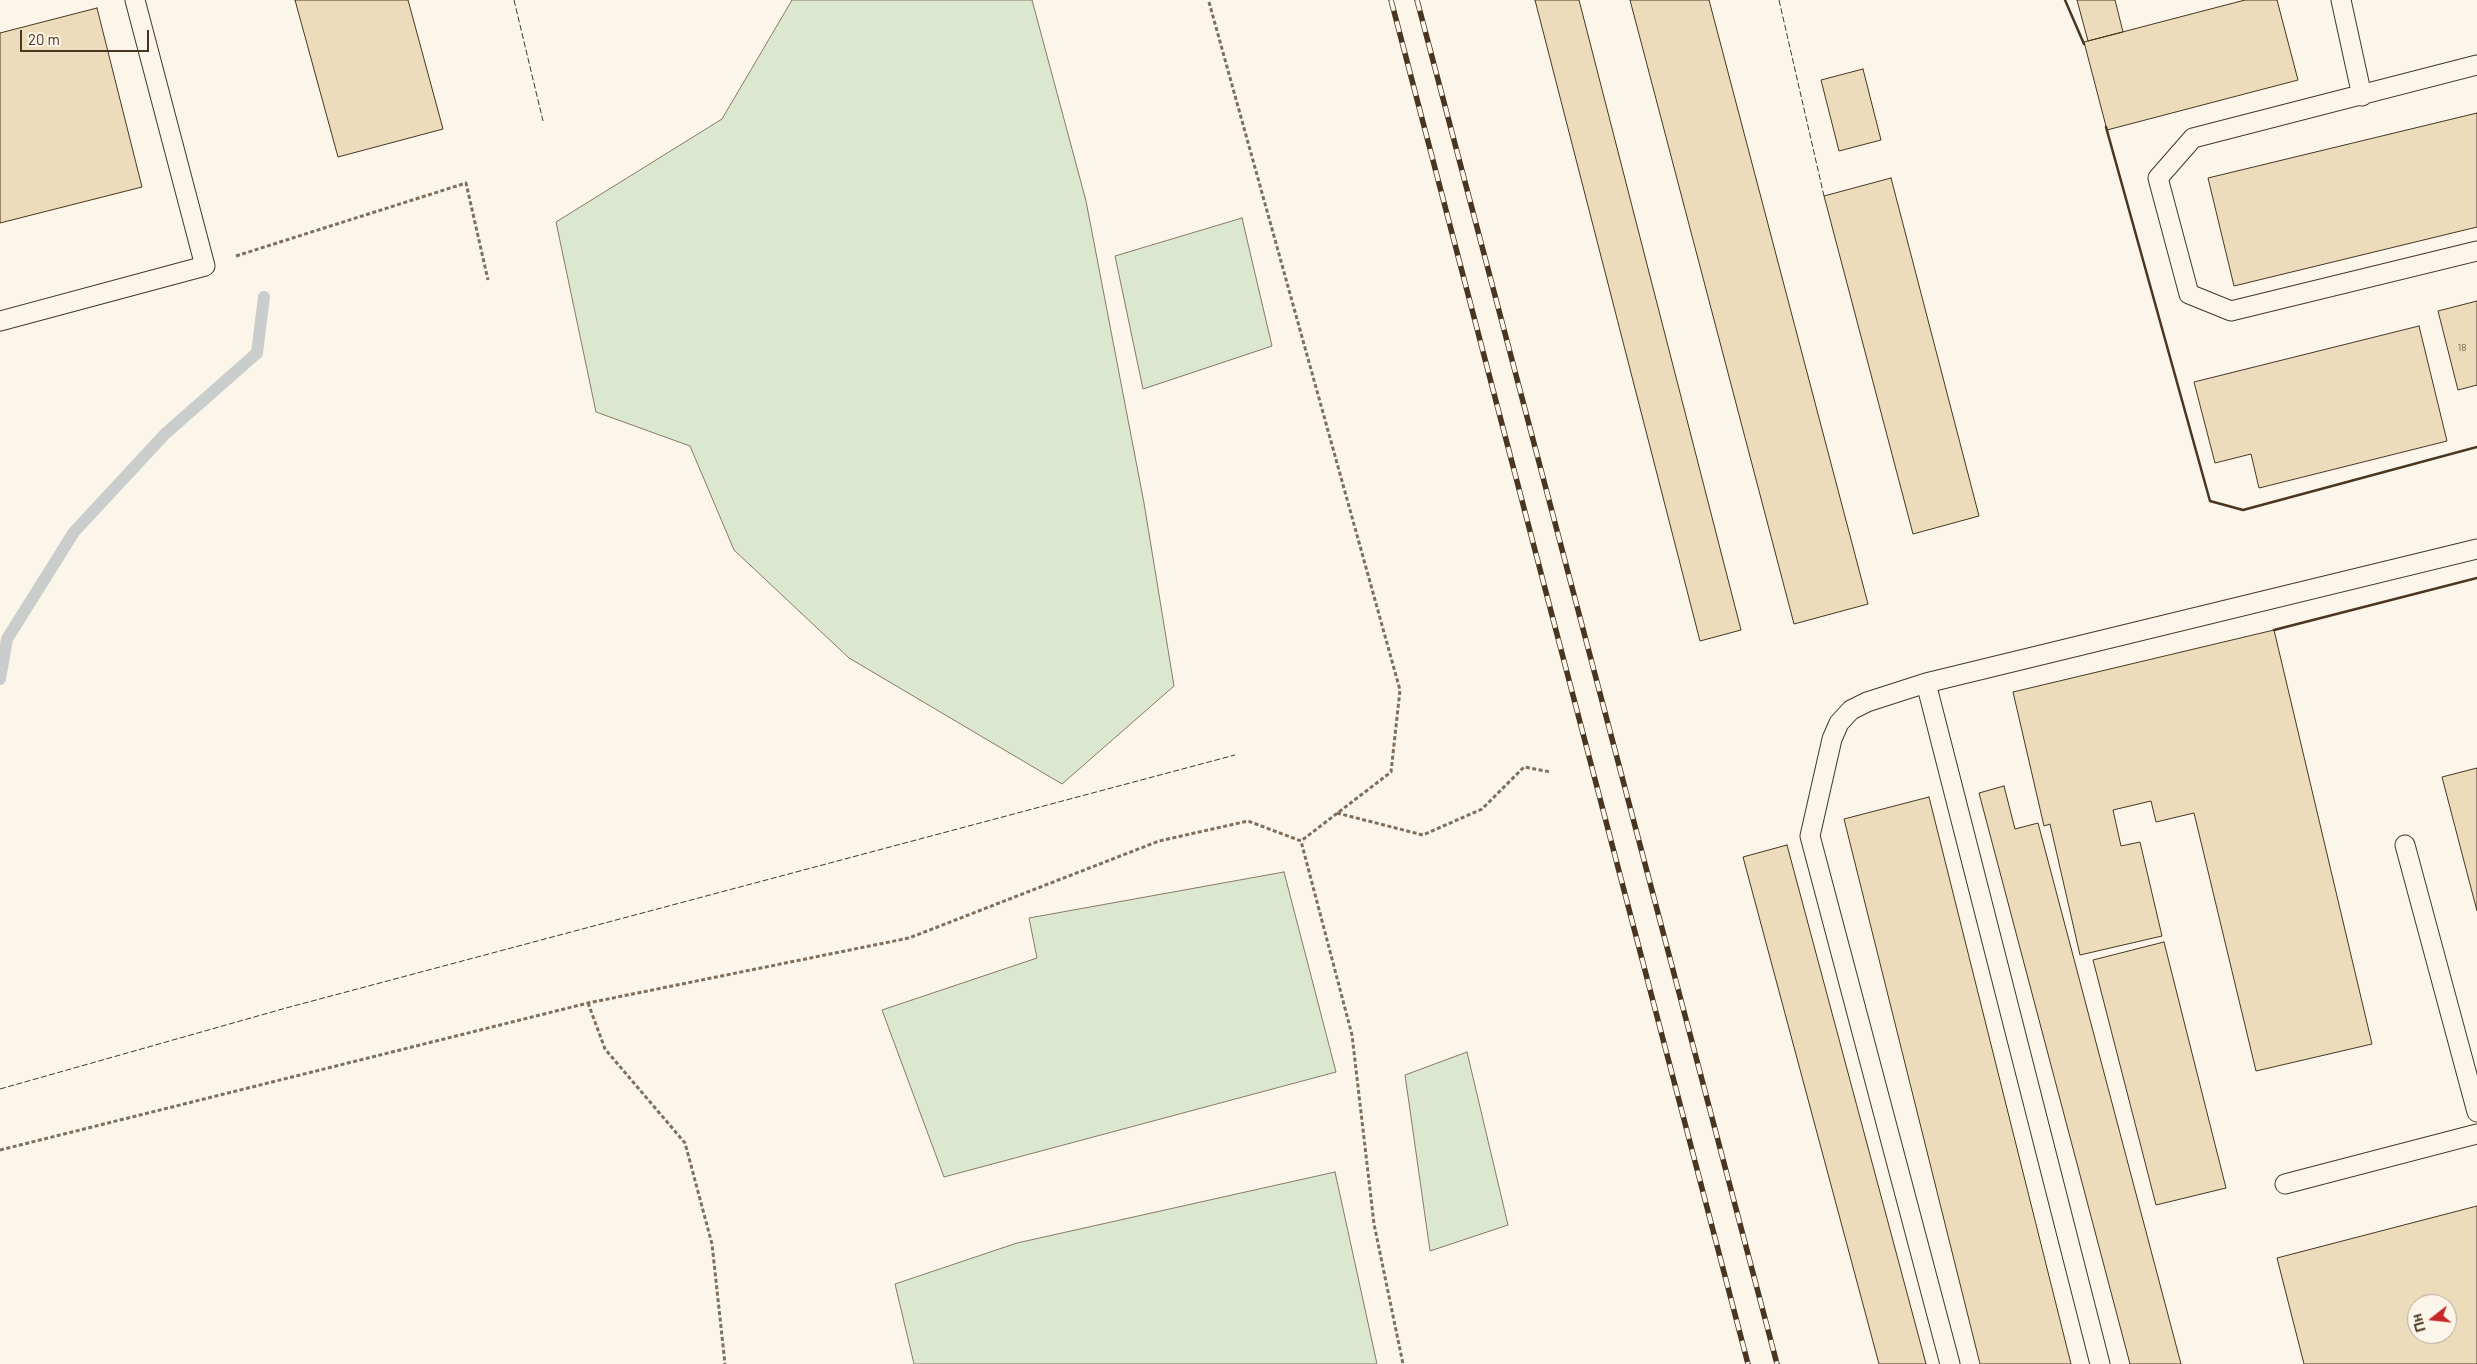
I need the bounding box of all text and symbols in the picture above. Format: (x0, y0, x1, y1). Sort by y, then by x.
scale bar (22, 20, 151, 52)
text: 20 m (28, 30, 60, 48)
house number: 18 (2458, 342, 2466, 354)
north arrow (2407, 1294, 2457, 1344)
text: Пн (2407, 1312, 2429, 1334)

